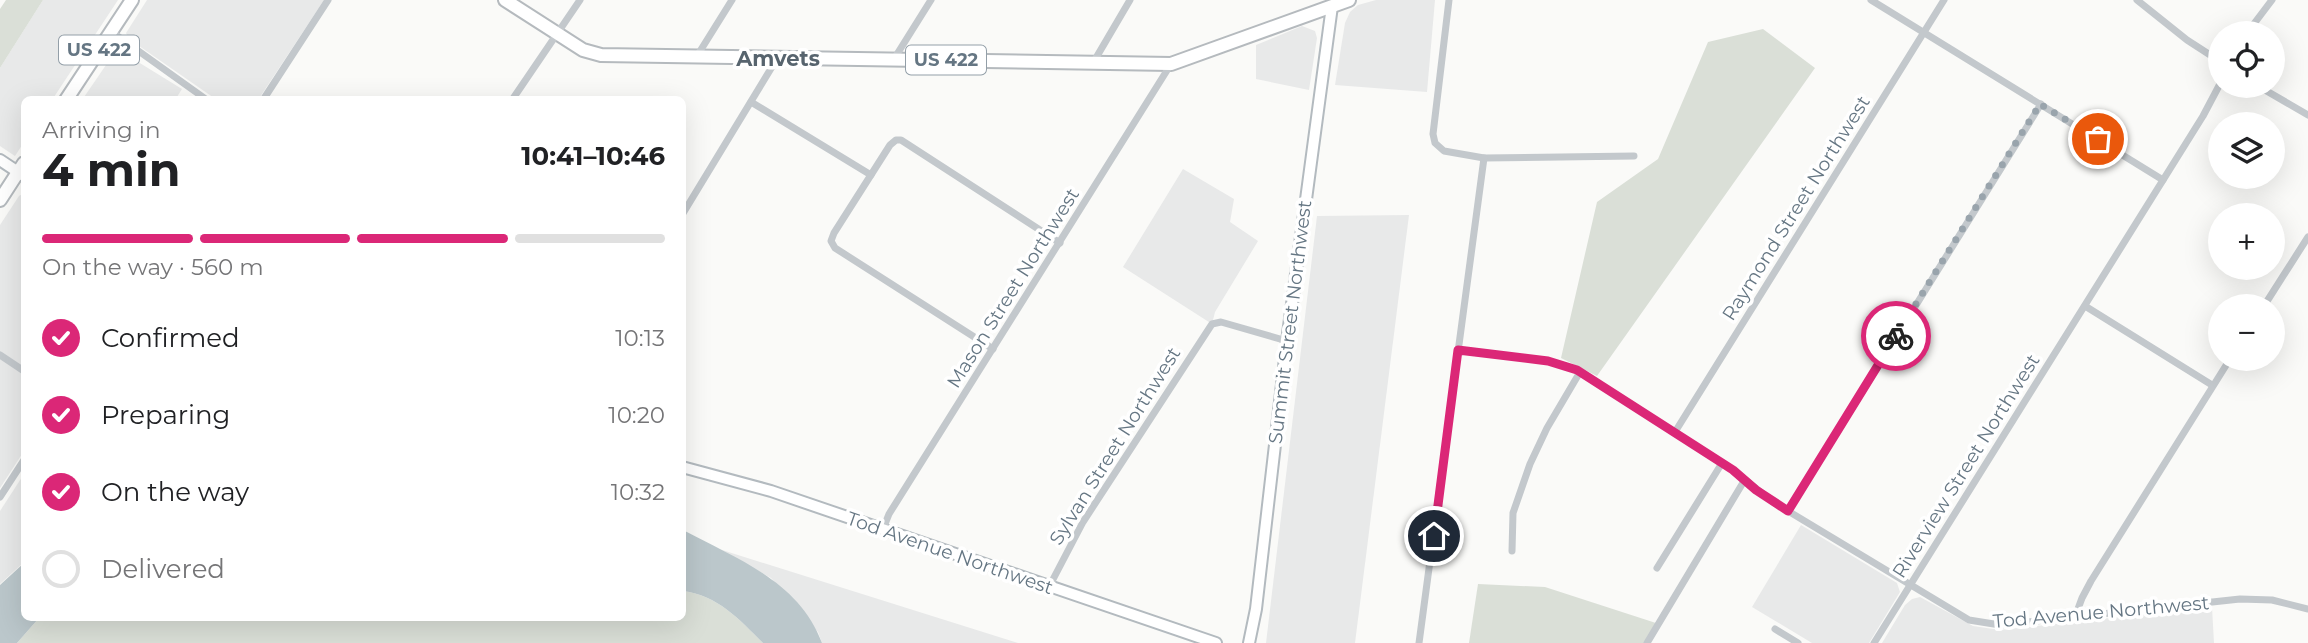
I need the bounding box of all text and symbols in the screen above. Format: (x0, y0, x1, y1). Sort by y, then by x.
map controls (2208, 21, 2285, 371)
button: locate (2208, 21, 2285, 98)
road number: US 422 (59, 36, 139, 64)
district label: Amvets (735, 46, 820, 71)
road number: US 422 (906, 46, 986, 74)
street label: Raymond Street Northwest (1717, 91, 1875, 325)
pin (2068, 109, 2128, 169)
button: layers (2208, 112, 2285, 189)
text: Arriving in (42, 116, 161, 144)
icon: bag (2079, 120, 2117, 158)
text: 10:41–10:46 (521, 140, 665, 172)
text: 4 min (42, 141, 181, 198)
street label: Mason Street Northwest (942, 184, 1084, 392)
street label: Summit Street Northwest (1264, 199, 1316, 445)
button: + (2208, 203, 2285, 280)
text: On the way · 560 m (42, 253, 264, 281)
button: − (2208, 294, 2285, 371)
courier (1861, 301, 1931, 371)
icon: bike (1877, 317, 1915, 355)
icon: check (42, 319, 80, 357)
text: Confirmed (101, 322, 240, 354)
text: 10:13 (615, 324, 665, 352)
street label: Sylvan Street Northwest (1045, 343, 1186, 549)
street label: Riverview Street Northwest (1887, 350, 2045, 582)
icon: check (42, 396, 80, 434)
text: Preparing (101, 399, 230, 431)
text: 10:20 (608, 401, 665, 429)
icon: check (42, 473, 80, 511)
text: On the way (101, 476, 249, 508)
text: 10:32 (611, 478, 665, 506)
pin (1404, 506, 1464, 566)
street label: Tod Avenue Northwest (844, 507, 1057, 599)
icon: home (1415, 517, 1453, 555)
text: Delivered (101, 553, 225, 585)
street label: Tod Avenue Northwest (1992, 591, 2210, 633)

